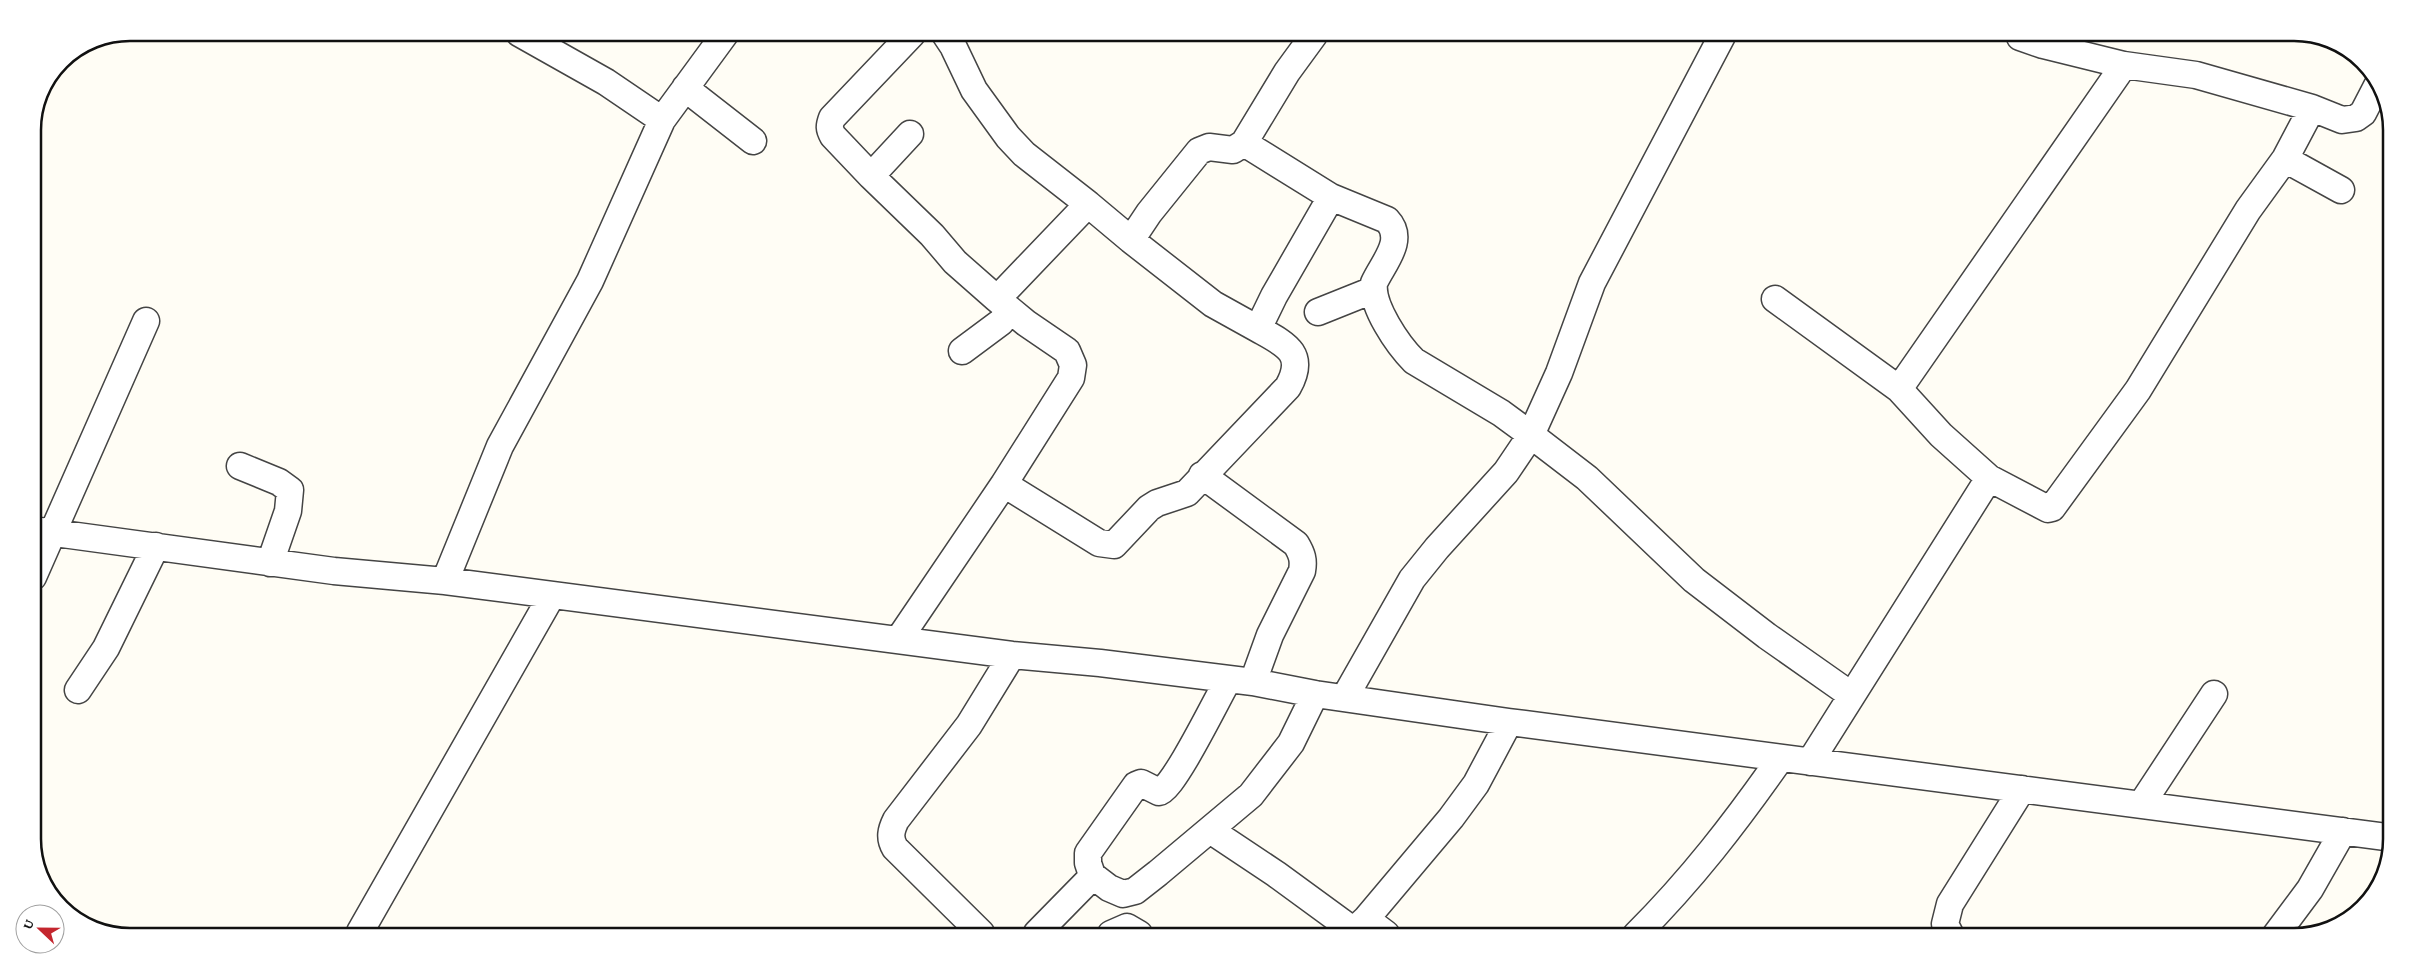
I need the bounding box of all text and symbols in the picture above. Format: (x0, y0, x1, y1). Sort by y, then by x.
north arrow (15, 904, 65, 954)
text: U (19, 916, 37, 932)

